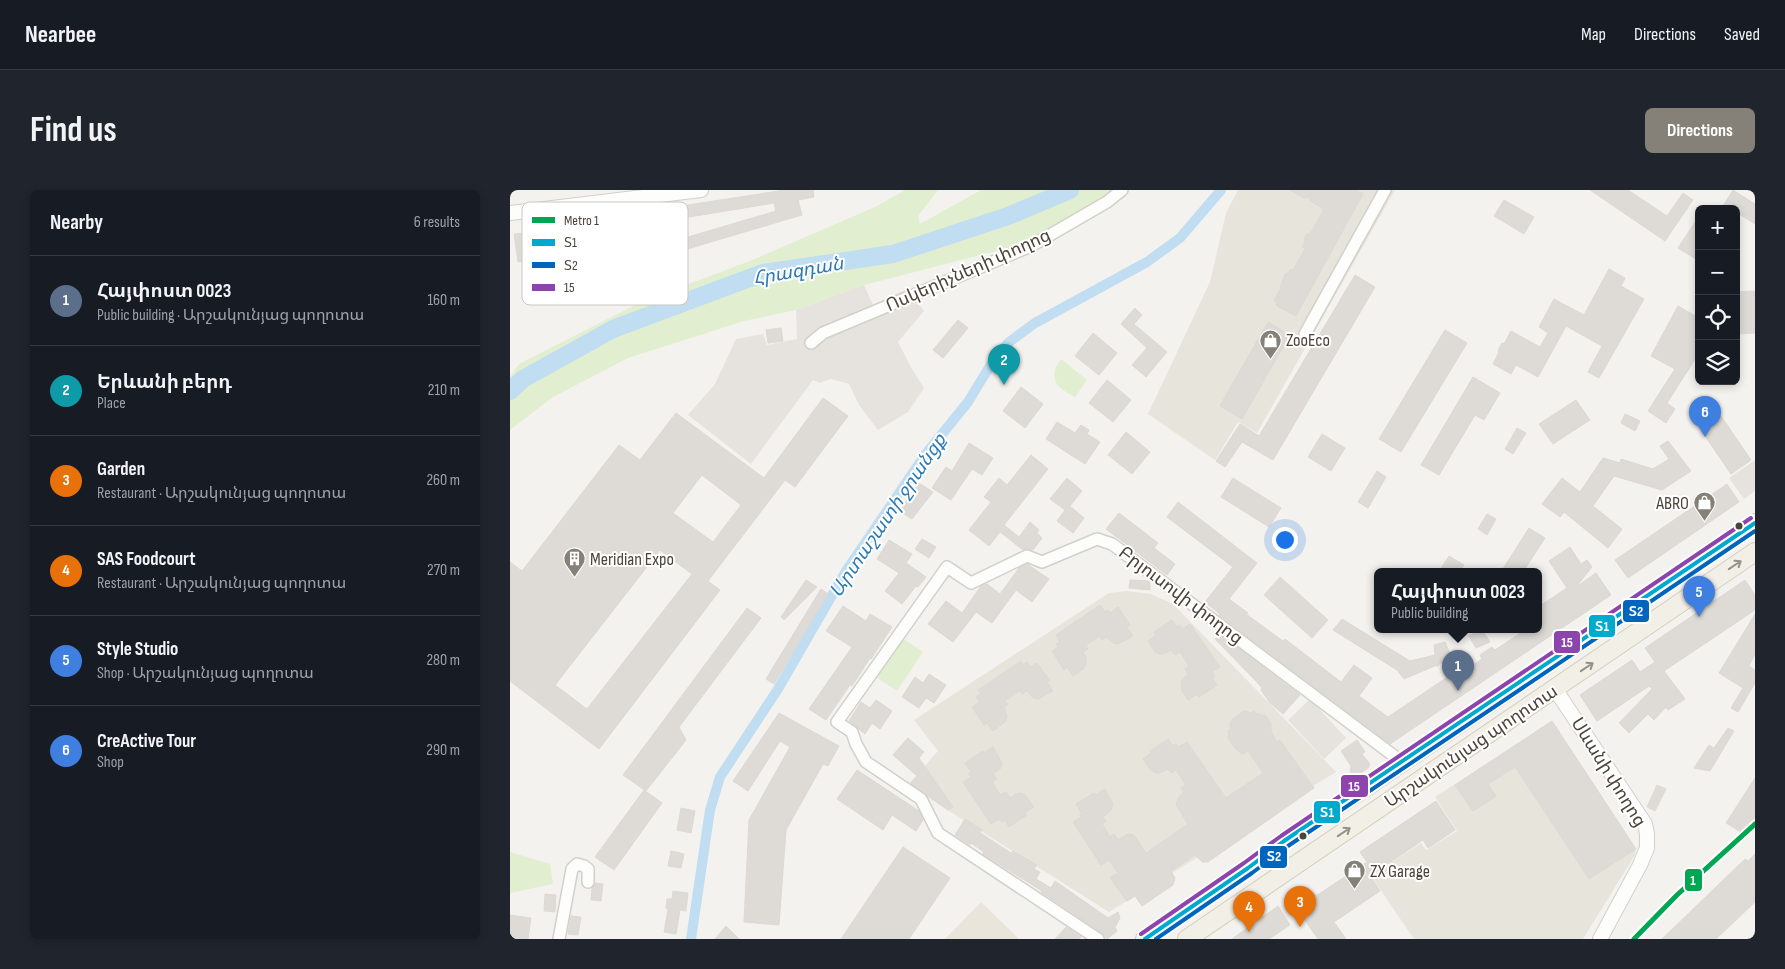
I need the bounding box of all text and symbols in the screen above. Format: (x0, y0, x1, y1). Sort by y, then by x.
text: Nearbee (25, 20, 96, 49)
text: Map (1581, 24, 1606, 45)
text: Directions (1634, 24, 1696, 45)
text: Saved (1724, 24, 1760, 45)
button: Directions (1645, 108, 1755, 153)
text: Find us (30, 109, 117, 152)
legend (522, 202, 688, 305)
map controls (1695, 205, 1740, 385)
button: + (1695, 205, 1740, 250)
text: Nearby (50, 210, 103, 235)
text: Metro 1 (564, 212, 599, 229)
text: 6 results (414, 213, 460, 232)
street label: Ոսկերիչների փողոց (883, 225, 1054, 316)
text: Տ1 (564, 234, 577, 251)
button: − (1695, 250, 1740, 295)
water label: Հրազդան (751, 252, 847, 291)
text: Տ2 (564, 257, 578, 274)
text: 15 (564, 279, 575, 296)
text: Հայփոստ 0023 (97, 280, 231, 303)
text: 1 (63, 291, 69, 310)
text: 160 m (427, 291, 460, 310)
button: locate (1695, 295, 1740, 340)
text: Public building · Արշակունյաց պողոտա (97, 306, 364, 325)
shop icon: ZooEco (1258, 328, 1282, 359)
place label: ZooEco (1286, 330, 1330, 351)
button: layers (1695, 340, 1740, 385)
pin: 2 (988, 344, 1020, 385)
text: Երևանի բերդ (97, 371, 232, 394)
text: 2 (62, 381, 70, 400)
text: 210 m (428, 381, 460, 400)
text: Place (97, 394, 126, 413)
pin: 6 (1689, 396, 1721, 437)
water label: Արտաշատի ջրանցք (825, 429, 952, 602)
text: Garden (97, 458, 145, 481)
text: 3 (62, 471, 70, 490)
text: 260 m (426, 471, 460, 490)
text: Restaurant · Արշակունյաց պողոտա (97, 484, 346, 503)
shop icon: ABRO (1693, 491, 1717, 522)
place label: ABRO (1655, 493, 1689, 514)
unlabelled marker (1734, 521, 1744, 531)
your location (1272, 527, 1298, 553)
street label: Բրյուսովի փողոց (1114, 542, 1247, 649)
building icon: Meridian Expo (562, 547, 586, 578)
text: SAS Foodcourt (97, 548, 196, 571)
place label: Meridian Expo (590, 549, 674, 570)
one-way arrow (1728, 560, 1742, 570)
text: 4 (62, 561, 70, 580)
text: 270 m (427, 561, 460, 580)
popup (1374, 568, 1542, 633)
text: Restaurant · Արշակունյաց պողոտա (97, 574, 346, 593)
pin: 5 (1683, 576, 1715, 617)
text: Հայփոստ 0023 (1391, 581, 1525, 604)
line badge: Տ2 (1622, 599, 1650, 623)
text: Տ2 (1629, 603, 1643, 620)
text: Public building (1391, 604, 1468, 623)
line badge: Տ1 (1588, 614, 1616, 638)
text: Տ1 (1595, 618, 1609, 635)
line badge: 15 (1553, 630, 1581, 654)
text: 15 (1561, 634, 1573, 651)
text: Style Studio (97, 638, 178, 661)
pin: 1 (1442, 650, 1474, 691)
text: 5 (62, 651, 70, 670)
text: 280 m (426, 651, 460, 670)
one-way arrow (1580, 662, 1594, 672)
text: Shop · Արշակունյաց պողոտա (97, 664, 314, 683)
street label: Արշակունյաց պողոտա (1381, 681, 1562, 812)
street label: Սևանի փողոց (1567, 714, 1651, 831)
text: CreActive Tour (97, 730, 196, 753)
text: 6 (62, 741, 70, 760)
text: 290 m (426, 741, 460, 760)
text: Shop (97, 753, 124, 772)
line badge: 15 (1340, 774, 1369, 798)
text: 15 (1348, 778, 1360, 795)
line badge: Տ1 (1313, 800, 1341, 824)
text: Տ1 (1320, 804, 1334, 821)
one-way arrow (1336, 827, 1350, 837)
unlabelled marker (1298, 831, 1308, 841)
line badge: Տ2 (1259, 845, 1288, 869)
text: Տ2 (1267, 848, 1281, 865)
shop icon: ZX Garage (1342, 859, 1366, 890)
place label: ZX Garage (1370, 861, 1430, 882)
line badge: 1 (1684, 868, 1703, 892)
text: 1 (1690, 872, 1696, 889)
pin: 3 (1284, 886, 1316, 927)
pin: 4 (1233, 891, 1265, 932)

